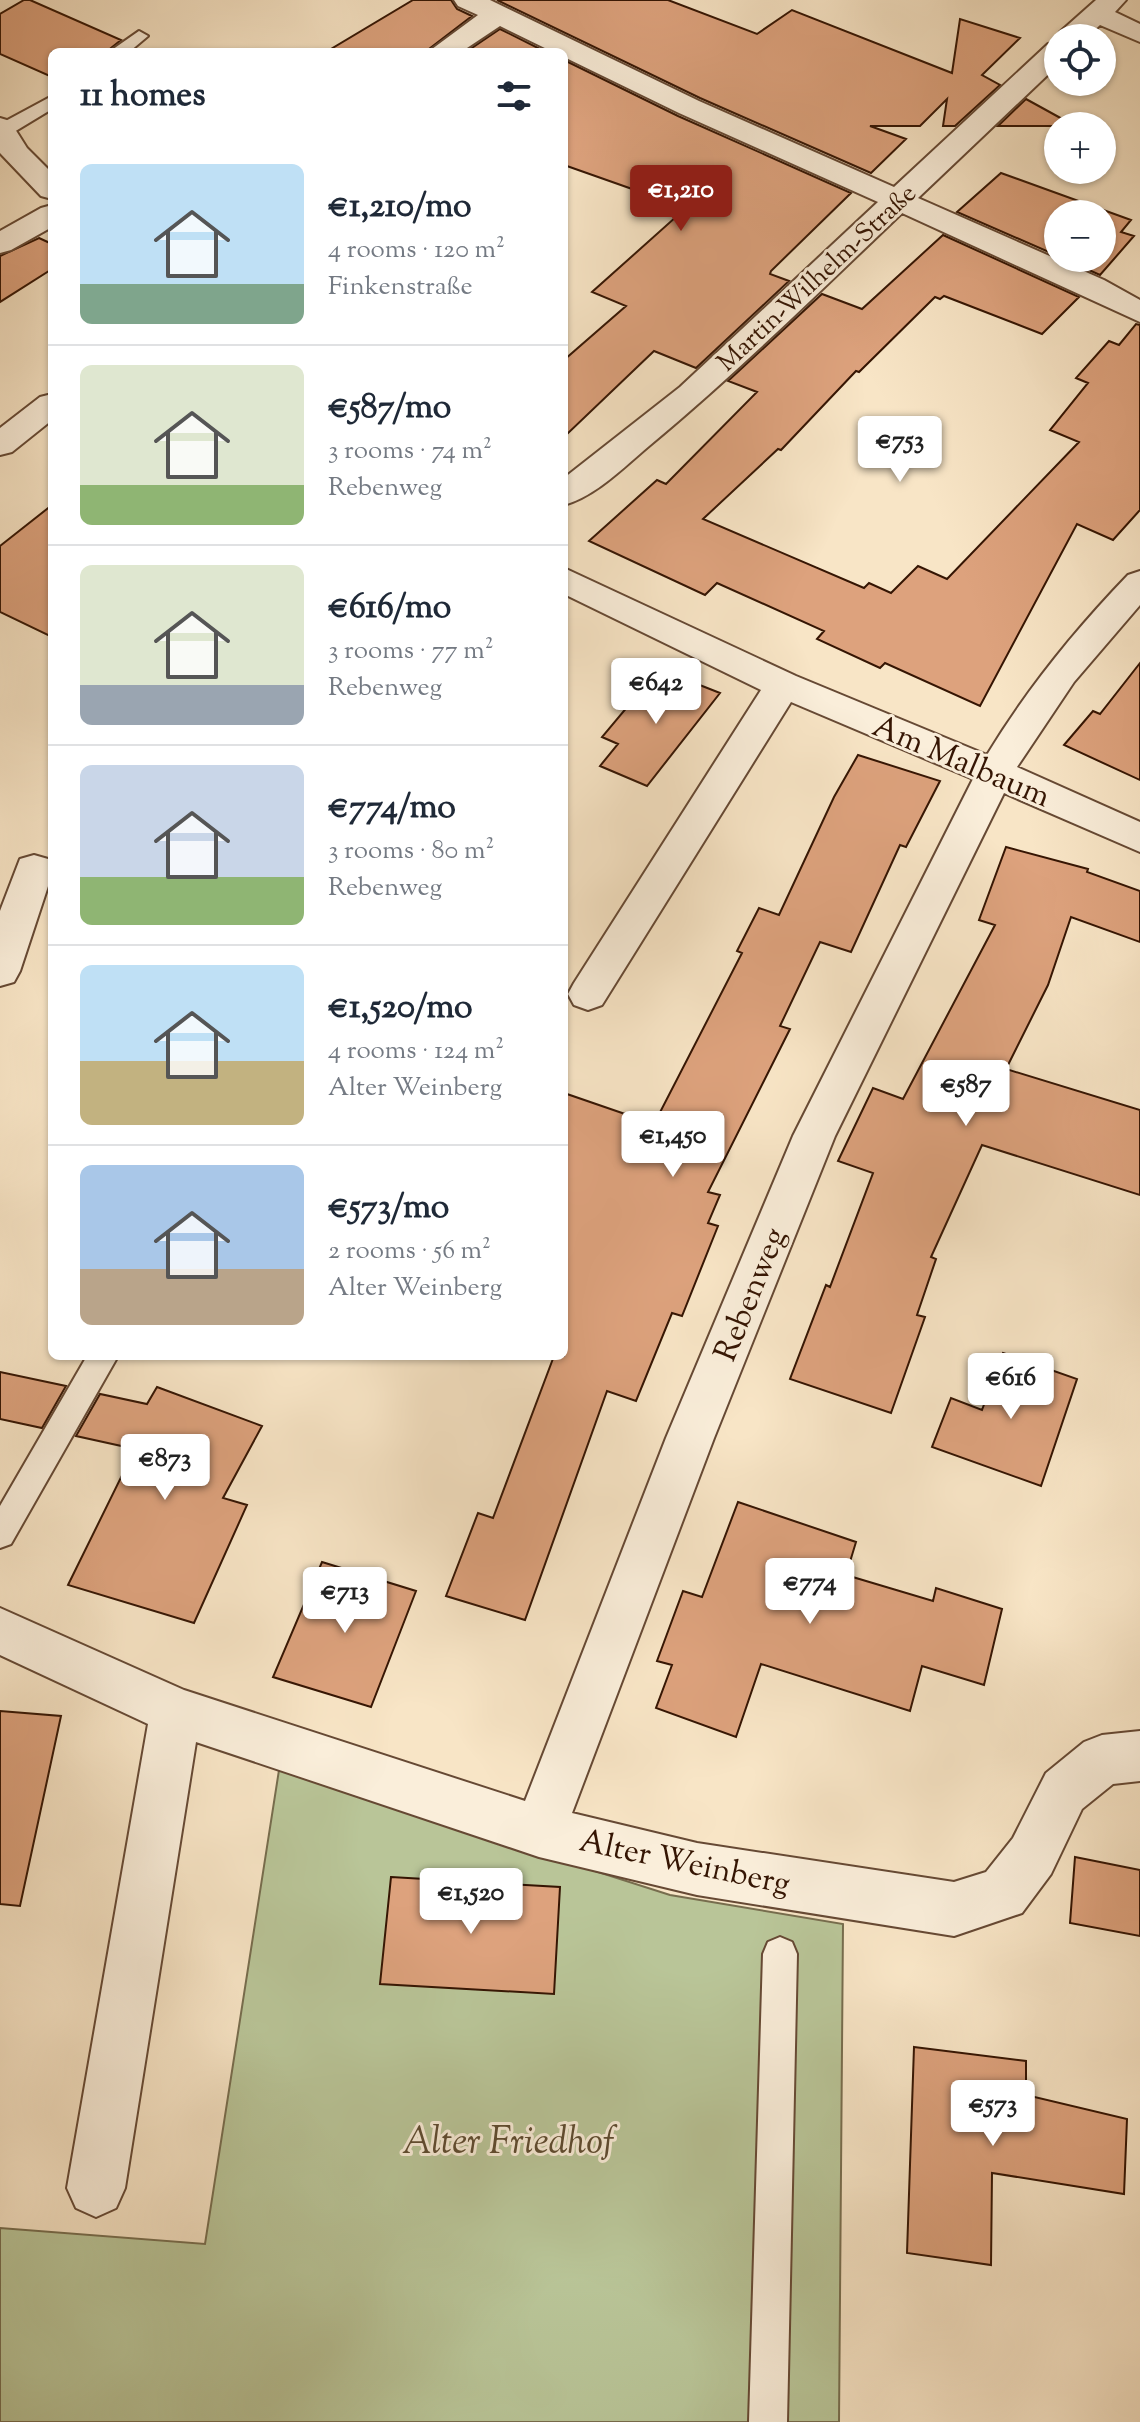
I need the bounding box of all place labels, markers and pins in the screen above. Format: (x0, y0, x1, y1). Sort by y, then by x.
pin: €1,210 (616, 165, 746, 233)
pin: €753 (853, 416, 947, 484)
pin: €642 (609, 658, 703, 726)
pin: €587 (919, 1060, 1013, 1128)
pin: €1,450 (608, 1111, 738, 1179)
pin: €616 (964, 1353, 1058, 1421)
pin: €873 (118, 1434, 212, 1502)
pin: €774 (763, 1558, 857, 1626)
pin: €713 (298, 1567, 392, 1635)
pin: €1,520 (406, 1868, 536, 1936)
pin: €573 (946, 2080, 1040, 2148)

